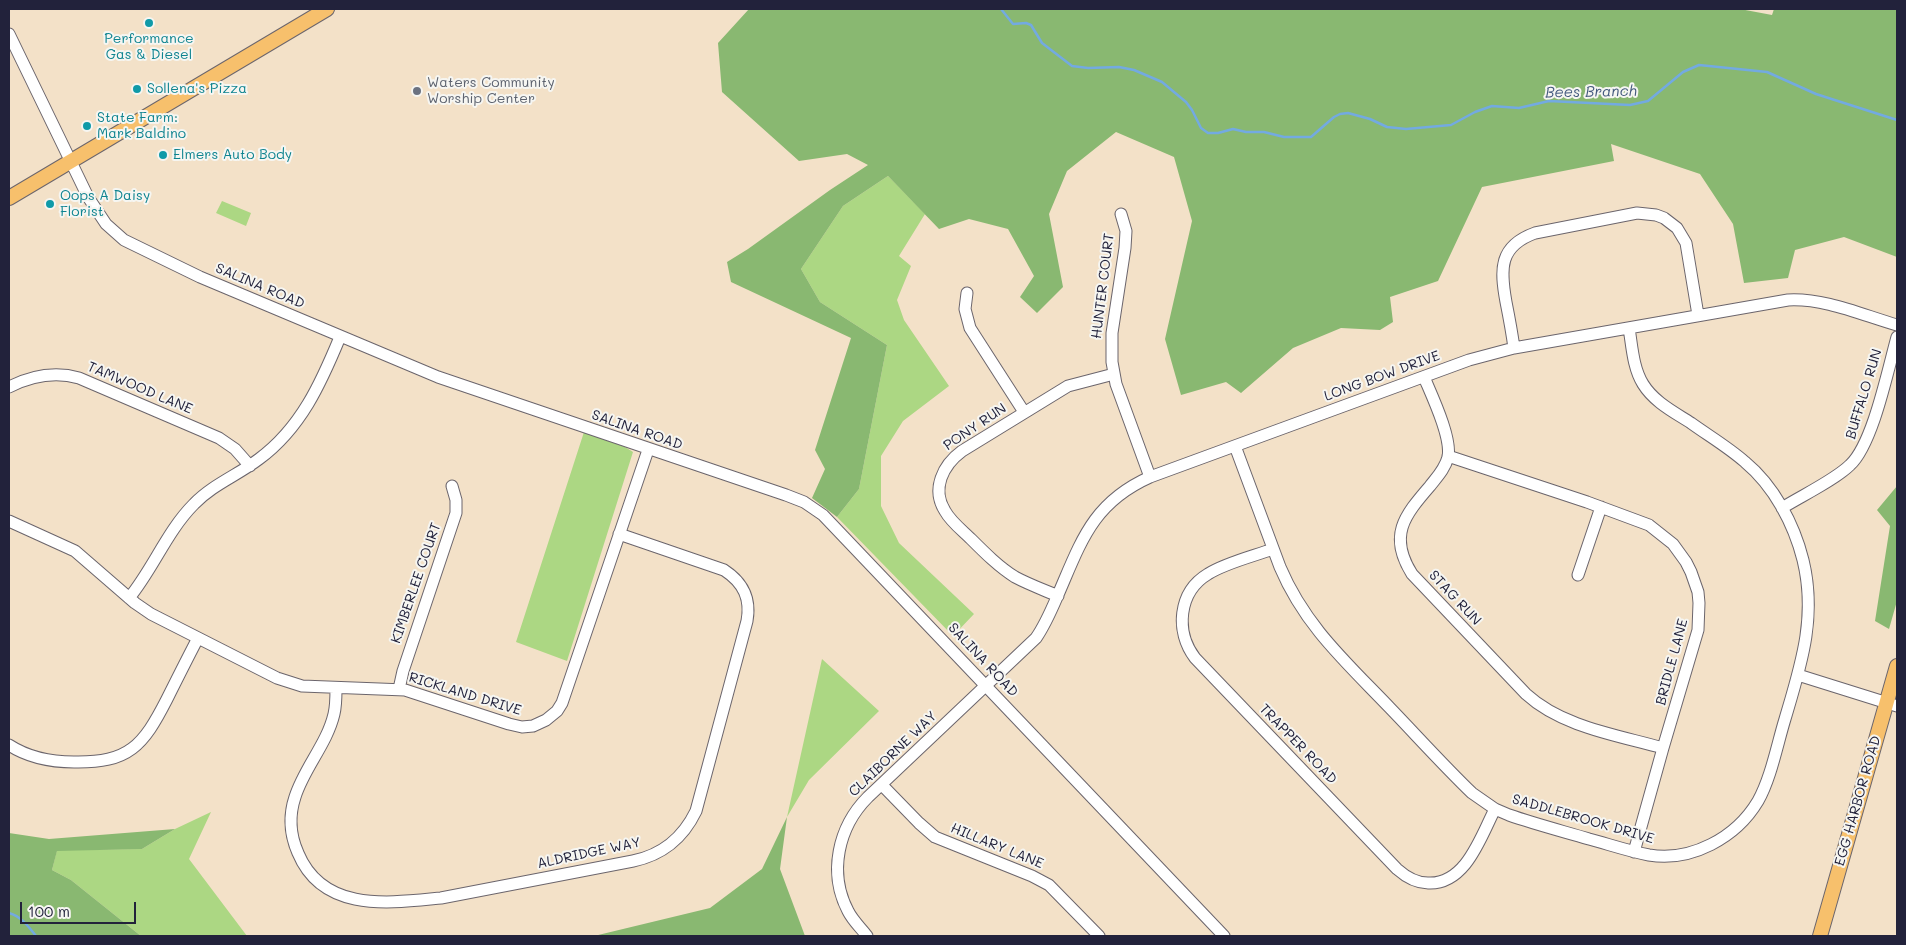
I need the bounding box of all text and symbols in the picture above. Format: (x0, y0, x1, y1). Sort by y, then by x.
marker: Performance Gas & Diesel (143, 17, 155, 29)
place label: Performance Gas & Diesel (104, 31, 194, 64)
place label: Waters Community Worship Center (427, 75, 555, 108)
place label: Sollena's Pizza (147, 81, 247, 97)
water label: Bees Branch (1545, 82, 1637, 102)
marker: Sollena's Pizza (131, 83, 143, 95)
marker: Waters Community Worship Center (411, 85, 423, 97)
place label: State Farm: Mark Baldino (97, 110, 186, 142)
marker: State Farm: Mark Baldino (81, 120, 93, 132)
place label: Elmers Auto Body (173, 147, 292, 163)
marker: Elmers Auto Body (157, 149, 169, 161)
place label: Oops A Daisy Florist (60, 188, 150, 220)
marker: Oops A Daisy Florist (44, 198, 56, 210)
street label: HUNTER COURT (1088, 232, 1118, 340)
street label: SALINA ROAD (213, 260, 307, 312)
street label: LONG BOW DRIVE (1322, 347, 1442, 405)
street label: BUFFALO RUN (1842, 347, 1886, 441)
street label: TAMWOOD LANE (85, 358, 195, 418)
street label: PONY RUN (940, 400, 1010, 454)
street label: SALINA ROAD (589, 407, 685, 453)
street label: KIMBERLEE COURT (387, 520, 445, 646)
street label: STAG RUN (1425, 567, 1485, 629)
street label: BRIDLE LANE (1652, 617, 1692, 707)
street label: SALINA ROAD (944, 620, 1022, 700)
street label: RICKLAND DRIVE (407, 669, 523, 719)
street label: TRAPPER ROAD (1256, 701, 1340, 787)
street label: CLAIBORNE WAY (845, 708, 941, 800)
street label: EGG HARBOR ROAD (1831, 734, 1885, 868)
street label: SADDLEBROOK DRIVE (1510, 791, 1656, 847)
street label: HILLARY LANE (948, 820, 1046, 872)
street label: ALDRIDGE WAY (536, 834, 642, 872)
scale bar (22, 892, 139, 924)
text: 100 m (28, 901, 70, 921)

